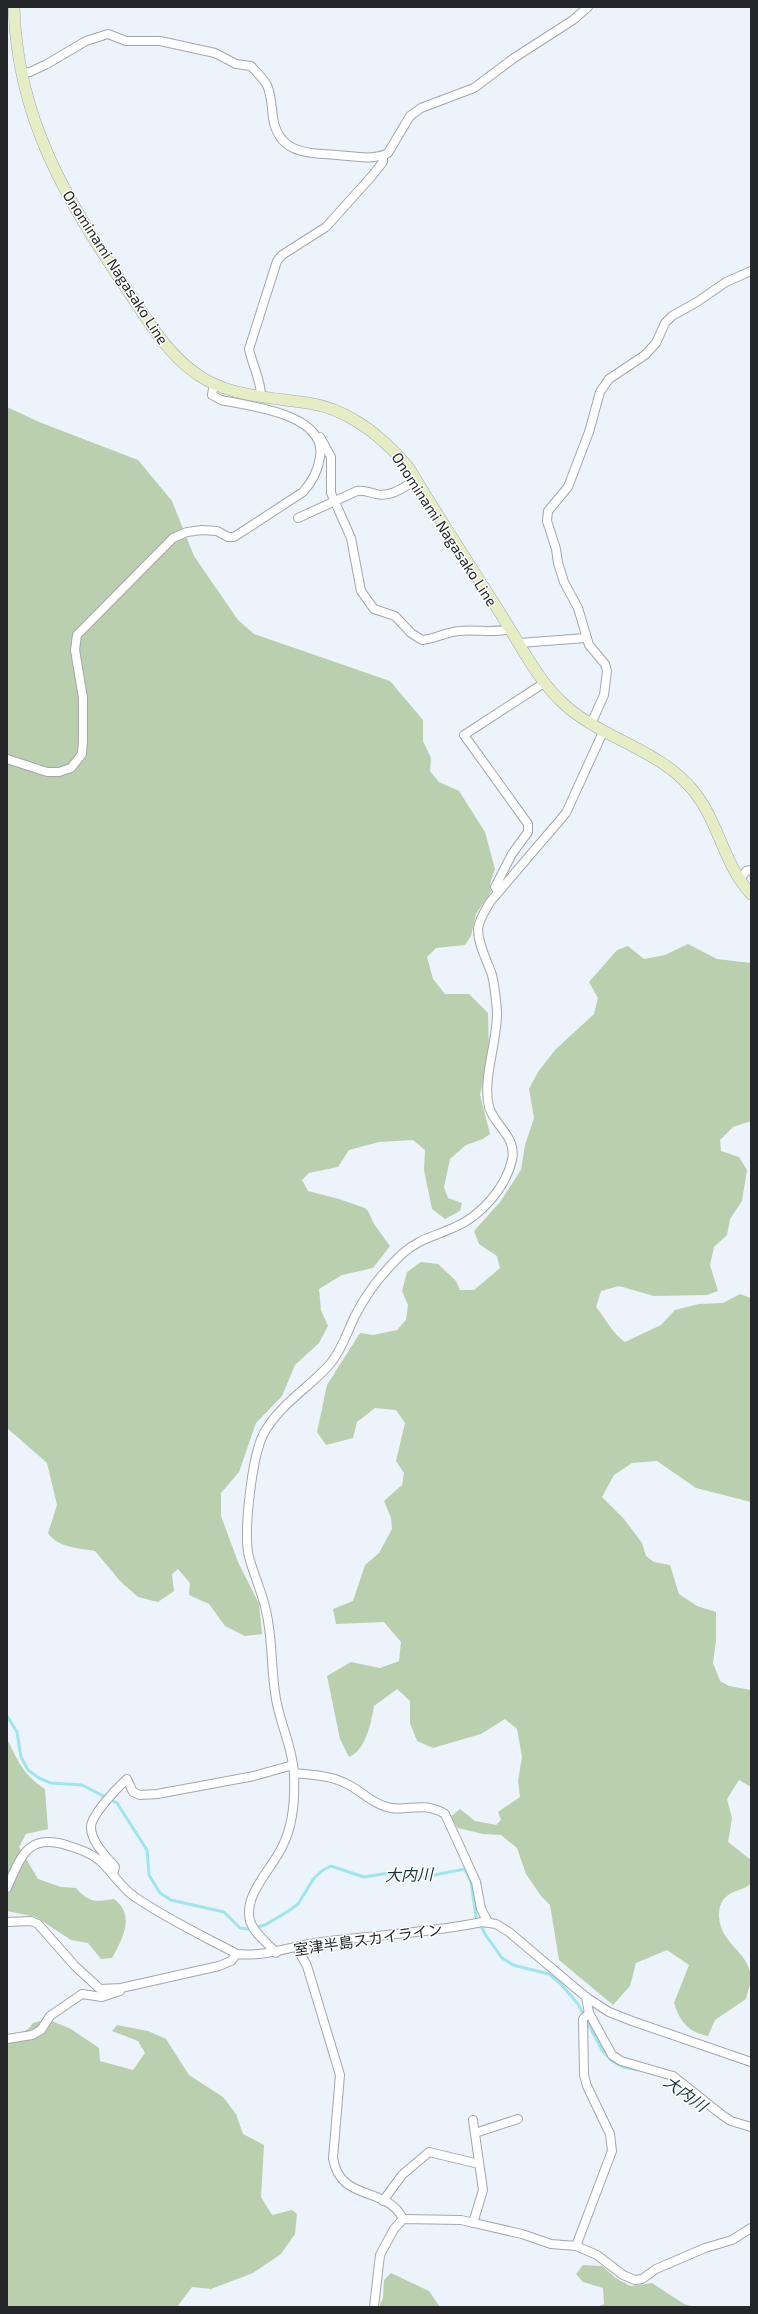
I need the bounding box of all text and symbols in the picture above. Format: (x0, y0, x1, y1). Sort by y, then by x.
street label: Onominami Nagasako Line (59, 187, 173, 347)
street label: Onominami Nagasako Line (388, 449, 502, 609)
water label: 大内川 (385, 1864, 435, 1884)
street label: 室津半島スカイライン (292, 1920, 444, 1958)
water label: 大内川 (661, 2071, 713, 2116)

